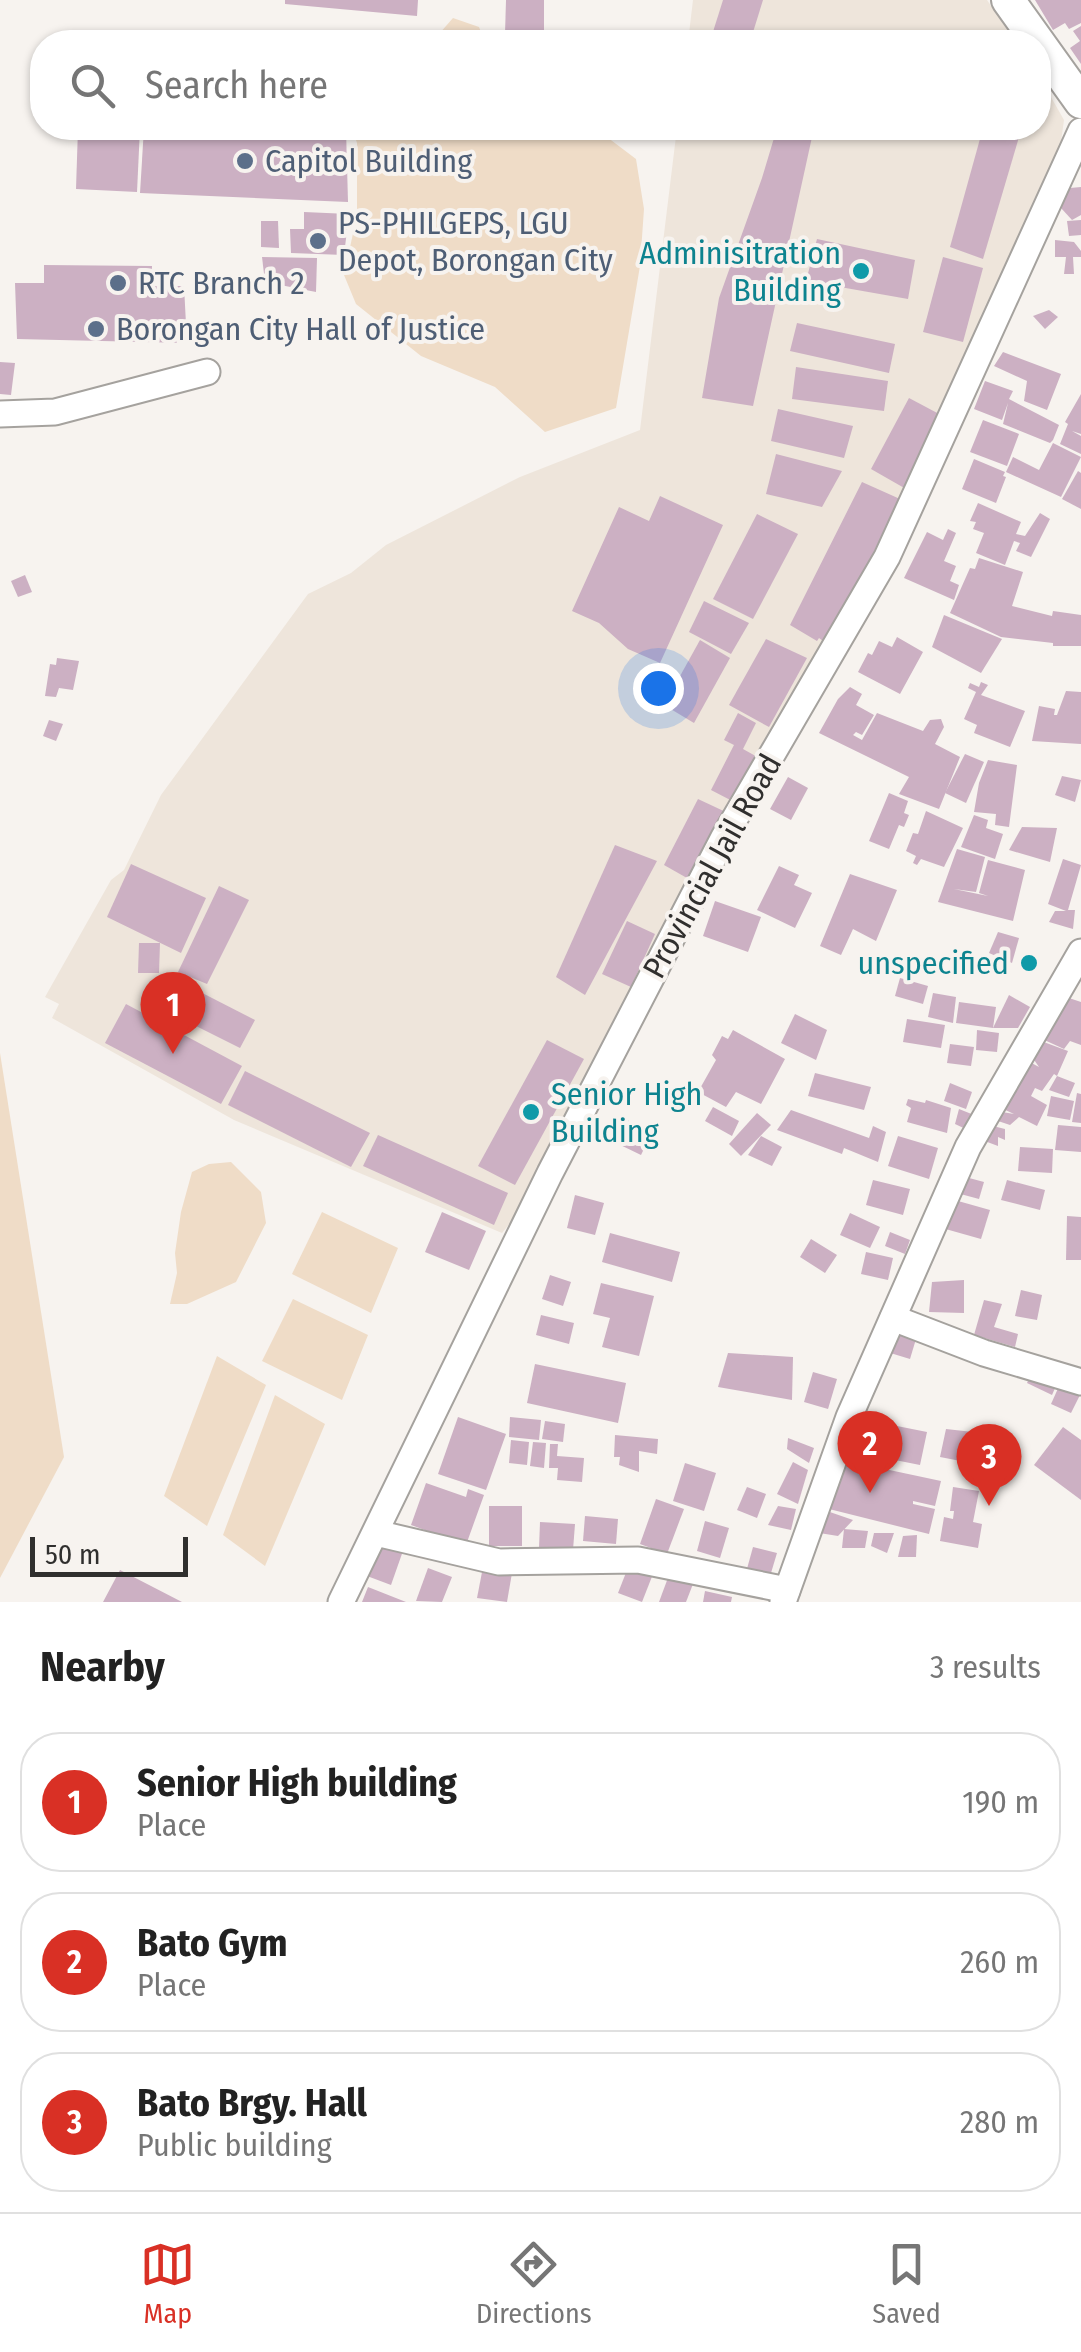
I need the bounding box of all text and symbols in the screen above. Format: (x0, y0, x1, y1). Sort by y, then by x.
search box (30, 30, 1051, 140)
icon: search (65, 58, 120, 113)
text: Search here (145, 62, 328, 108)
place label: Capitol Building (265, 142, 472, 180)
marker: Capitol Building (234, 150, 256, 172)
place label: PS-PHILGEPS, LGU Depot, Borongan City (338, 204, 614, 279)
marker: PS-PHILGEPS, LGU Depot, Borongan City (307, 230, 329, 252)
place label: Adminisitration Building (639, 234, 841, 309)
marker: Adminisitration Building (850, 260, 872, 282)
place label: RTC Branch 2 (138, 264, 305, 302)
marker: RTC Branch 2 (107, 272, 129, 294)
place label: Borongan City Hall of Justice (116, 310, 485, 348)
marker: Borongan City Hall of Justice (85, 318, 107, 340)
your location (633, 663, 684, 714)
street label: Provincial Jail Road (635, 747, 789, 985)
place label: unspecified (857, 944, 1009, 982)
marker: unspecified (1018, 952, 1040, 974)
pin: 1 (140, 972, 206, 1054)
place label: Senior High Building (551, 1075, 703, 1150)
marker: Senior High Building (520, 1101, 542, 1123)
pin: 2 (838, 1410, 902, 1493)
pin: 3 (956, 1424, 1022, 1506)
scale bar (30, 1532, 188, 1576)
text: 50 m (45, 1538, 101, 1571)
text: Nearby (40, 1642, 165, 1692)
text: 3 results (930, 1648, 1041, 1686)
text: Senior High building (137, 1760, 457, 1806)
text: 1 (68, 1783, 81, 1821)
text: 190 m (962, 1783, 1039, 1821)
text: Place (137, 1806, 206, 1844)
text: Bato Gym (137, 1920, 288, 1966)
text: 2 (67, 1943, 82, 1981)
text: 260 m (960, 1943, 1039, 1981)
text: Place (137, 1966, 206, 2004)
text: Bato Brgy. Hall (137, 2080, 367, 2126)
text: 3 (67, 2103, 82, 2141)
text: 280 m (960, 2103, 1039, 2141)
text: Public building (137, 2126, 332, 2164)
tab: Map (140, 2237, 195, 2330)
tab: Directions (476, 2237, 592, 2330)
tab: Saved (872, 2237, 941, 2330)

